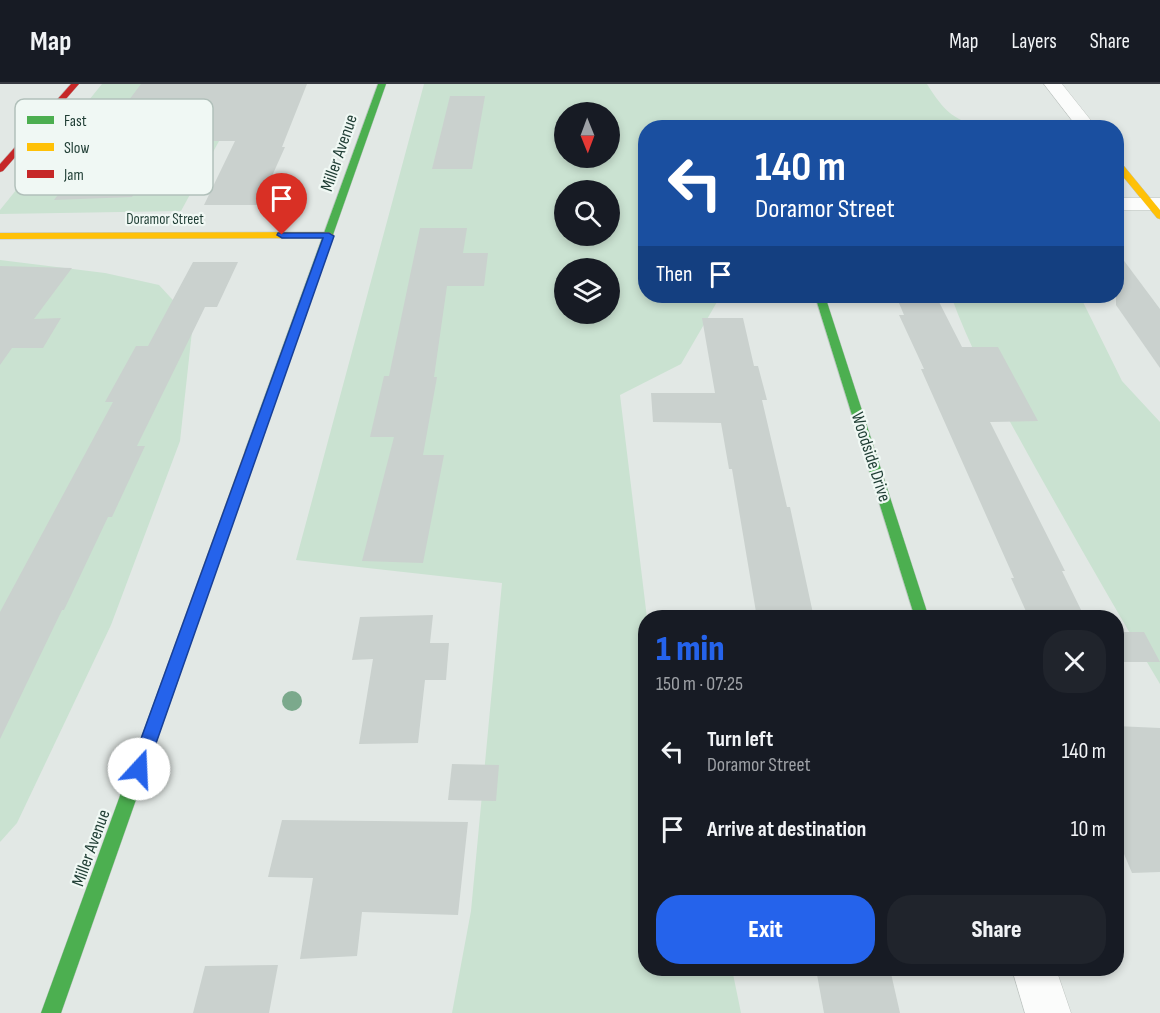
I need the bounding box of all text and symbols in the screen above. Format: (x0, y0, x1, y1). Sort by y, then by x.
text: Map (30, 25, 71, 58)
text: Map (949, 29, 978, 54)
text: Layers (1011, 29, 1057, 54)
text: Share (1090, 29, 1130, 54)
legend (15, 99, 213, 195)
north arrow (554, 102, 620, 168)
map controls (554, 102, 620, 324)
text: Fast (64, 112, 87, 131)
street label: Miller Avenue (316, 112, 362, 194)
text: Slow (64, 139, 89, 158)
text: 140 m (755, 142, 846, 193)
icon: left (656, 144, 734, 222)
text: Jam (63, 166, 84, 185)
pin (256, 173, 307, 235)
button: search (554, 180, 620, 246)
icon: arrive (265, 182, 298, 215)
text: Doramor Street (755, 193, 895, 225)
street label: Doramor Street (126, 210, 204, 229)
button: layers (554, 258, 620, 324)
icon: arrive (704, 258, 737, 291)
text: Then (656, 261, 692, 288)
street label: Woodside Drive (847, 410, 895, 504)
text: 1 min (656, 628, 724, 671)
button: close (1043, 630, 1106, 693)
text: 150 m · 07:25 (656, 672, 743, 696)
text: Turn left (707, 726, 773, 753)
icon: left (656, 735, 689, 768)
position arrow (107, 737, 171, 801)
text: 140 m (1062, 738, 1106, 765)
text: Doramor Street (707, 753, 811, 777)
street label: Miller Avenue (67, 807, 115, 889)
icon: arrive (656, 813, 689, 846)
text: Arrive at destination (707, 816, 866, 843)
text: 10 m (1071, 816, 1106, 843)
button: Exit (656, 895, 875, 964)
button: Share (887, 895, 1106, 964)

